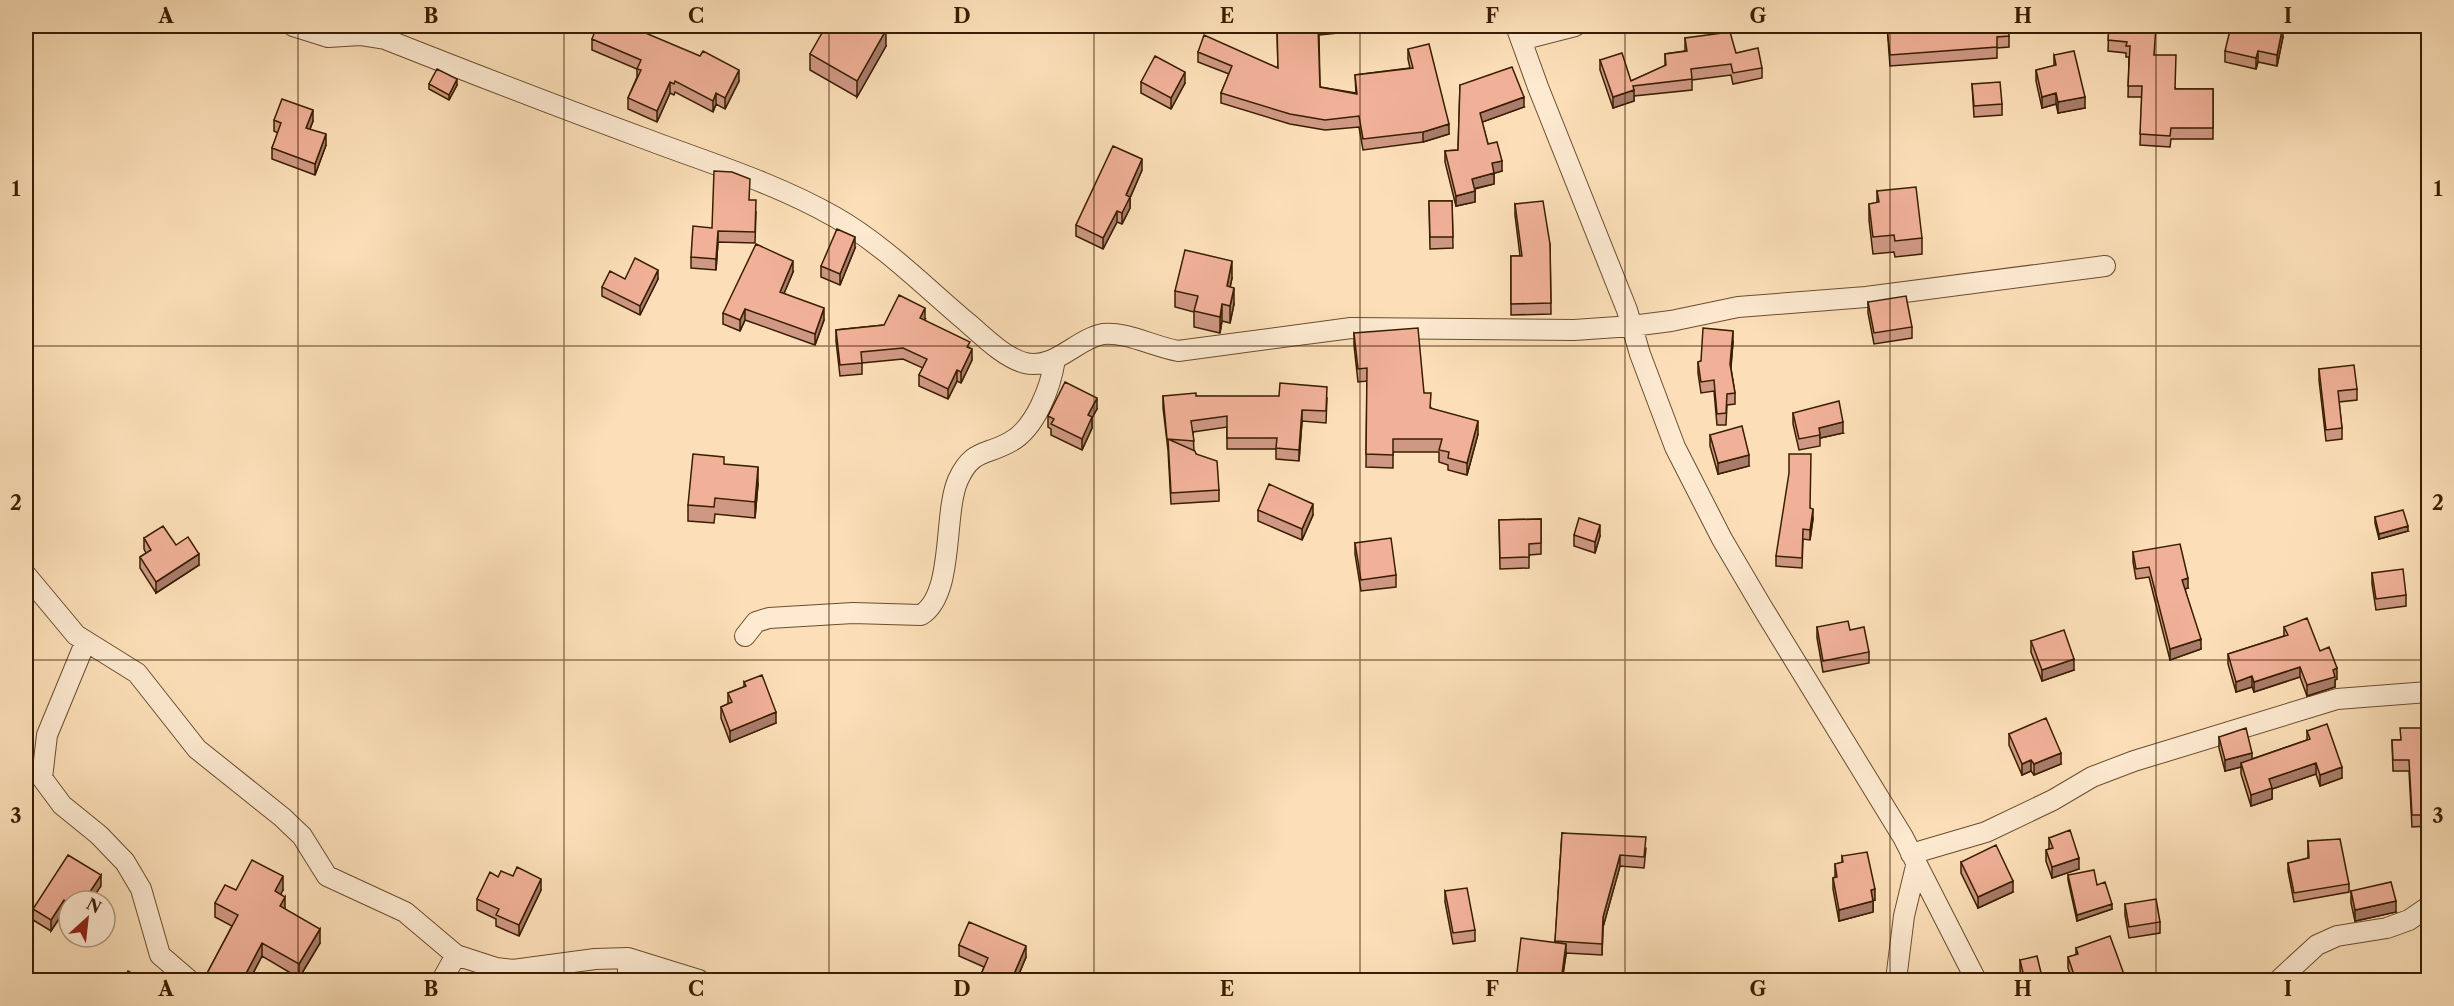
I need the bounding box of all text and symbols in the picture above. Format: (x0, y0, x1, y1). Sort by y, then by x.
text: A (157, 4, 174, 28)
text: B (424, 4, 439, 28)
text: C (688, 4, 704, 28)
text: D (953, 4, 971, 28)
text: E (1220, 4, 1234, 28)
text: F (1485, 4, 1499, 28)
text: G (1750, 4, 1767, 28)
text: H (2014, 4, 2032, 28)
text: I (2284, 4, 2292, 28)
text: 1 (12, 177, 21, 201)
text: 1 (2434, 177, 2443, 201)
text: 2 (10, 491, 22, 515)
text: 2 (2432, 491, 2444, 515)
text: 3 (10, 804, 22, 828)
text: 3 (2432, 804, 2444, 828)
north arrow (57, 889, 117, 949)
text: N (83, 894, 105, 918)
text: A (157, 977, 174, 1001)
text: B (424, 977, 439, 1001)
text: C (688, 977, 704, 1001)
text: D (953, 977, 971, 1001)
text: E (1220, 977, 1234, 1001)
text: F (1485, 977, 1499, 1001)
text: G (1750, 977, 1767, 1001)
text: H (2014, 977, 2032, 1001)
text: I (2284, 977, 2292, 1001)

